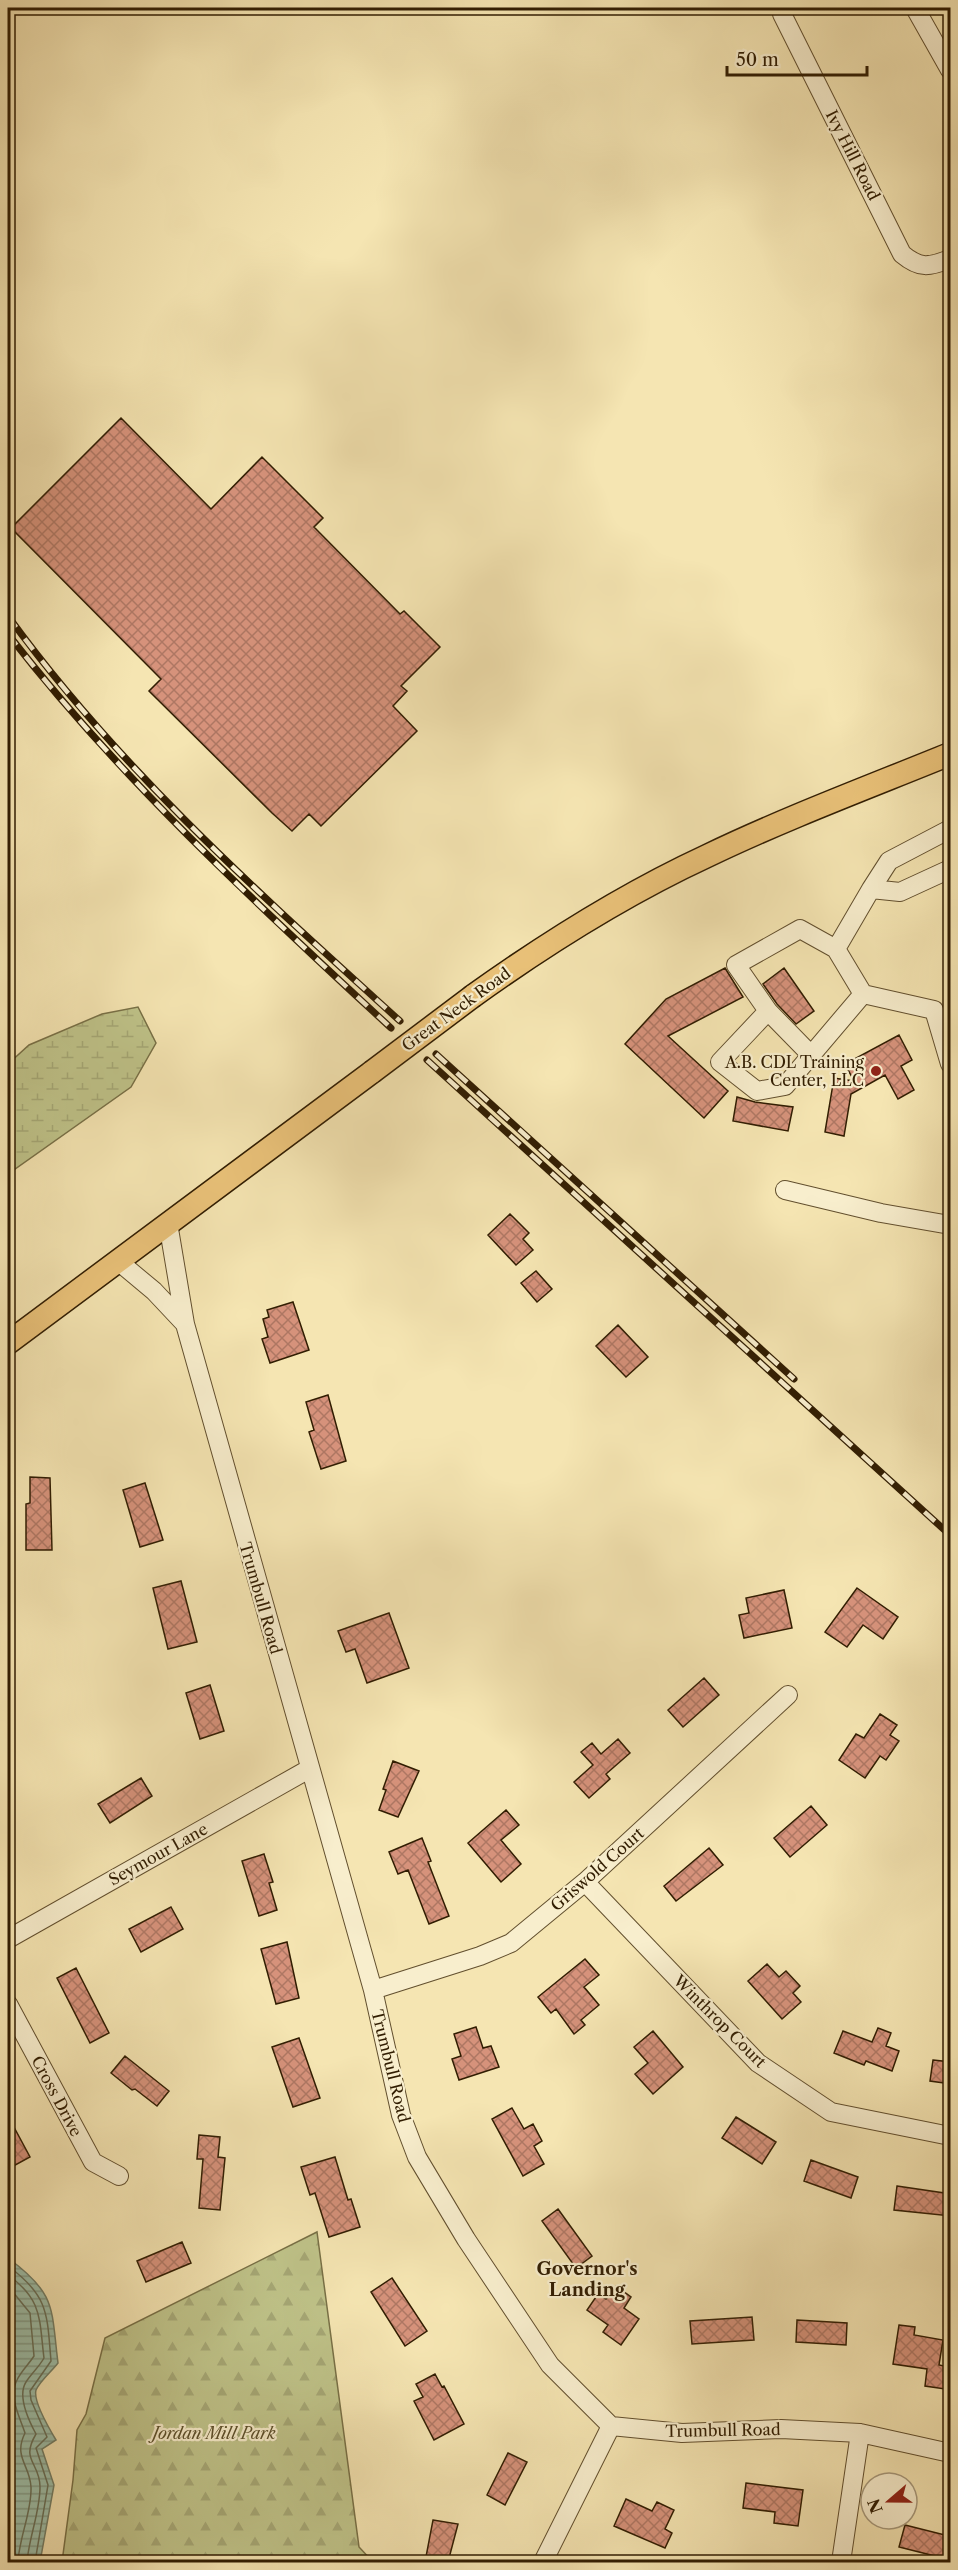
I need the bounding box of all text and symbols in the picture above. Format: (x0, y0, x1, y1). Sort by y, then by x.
scale bar (727, 39, 866, 77)
text: 50 m (736, 49, 779, 71)
street label: Ivy Hill Road (822, 106, 884, 204)
street label: Great Neck Road (398, 963, 515, 1055)
place label: A.B. CDL Training Center, LLC (724, 1052, 865, 1090)
marker: A.B. CDL Training Center, LLC (869, 1064, 883, 1078)
street label: Trumbull Road (235, 1540, 287, 1656)
street label: Seymour Lane (105, 1819, 211, 1889)
street label: Griswold Court (546, 1823, 648, 1915)
street label: Winthrop Court (669, 1970, 771, 2072)
street label: Trumbull Road (367, 2008, 415, 2125)
street label: Cross Drive (27, 2052, 87, 2140)
district label: Governor's Landing (536, 2258, 638, 2301)
street label: Trumbull Road (665, 2419, 781, 2441)
park label: Jordan Mill Park (148, 2423, 276, 2443)
north arrow (859, 2471, 919, 2531)
text: N (863, 2496, 887, 2516)

